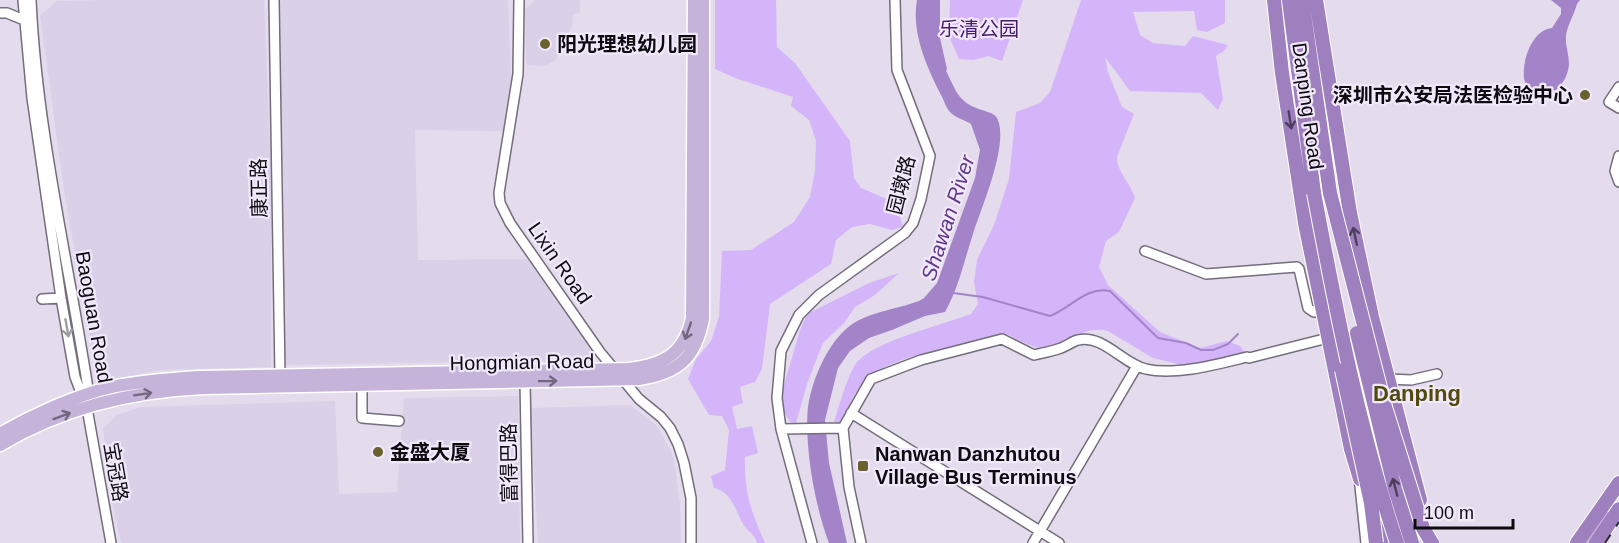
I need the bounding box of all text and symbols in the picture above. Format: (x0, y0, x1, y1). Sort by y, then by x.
park label: 乐清公园 (939, 18, 1019, 40)
place label: 阳光理想幼儿园 (557, 33, 697, 55)
marker: 阳光理想幼儿园 (538, 37, 552, 51)
street label: Danping Road (1288, 41, 1328, 171)
place label: 深圳市公安局法医检验中心 (1333, 84, 1573, 106)
marker: 深圳市公安局法医检验中心 (1578, 88, 1592, 102)
one-way arrow (1284, 110, 1295, 130)
water label: Shawan River (916, 151, 979, 284)
street label: 园墩路 (883, 153, 919, 217)
street label: 康正路 (247, 158, 271, 218)
street label: Lixin Road (524, 218, 596, 308)
one-way arrow (1349, 227, 1360, 247)
street label: Baoguan Road (72, 249, 116, 385)
one-way arrow (61, 318, 72, 338)
one-way arrow (681, 321, 692, 340)
street label: Hongmian Road (450, 350, 594, 374)
one-way arrow (537, 375, 557, 387)
district label: Danping (1373, 381, 1461, 406)
one-way arrow (133, 388, 153, 399)
one-way arrow (52, 410, 71, 421)
street label: 富得巴路 (497, 423, 521, 503)
street label: 宝冠路 (100, 441, 132, 503)
place label: 金盛大厦 (390, 441, 470, 463)
place label: Nanwan Danzhutou Village Bus Terminus (875, 443, 1077, 488)
marker: 金盛大厦 (371, 445, 385, 459)
marker: Nanwan Danzhutou Village Bus Terminus (856, 459, 870, 473)
one-way arrow (1389, 478, 1400, 497)
scale bar (1415, 492, 1512, 530)
text: 100 m (1424, 503, 1474, 523)

